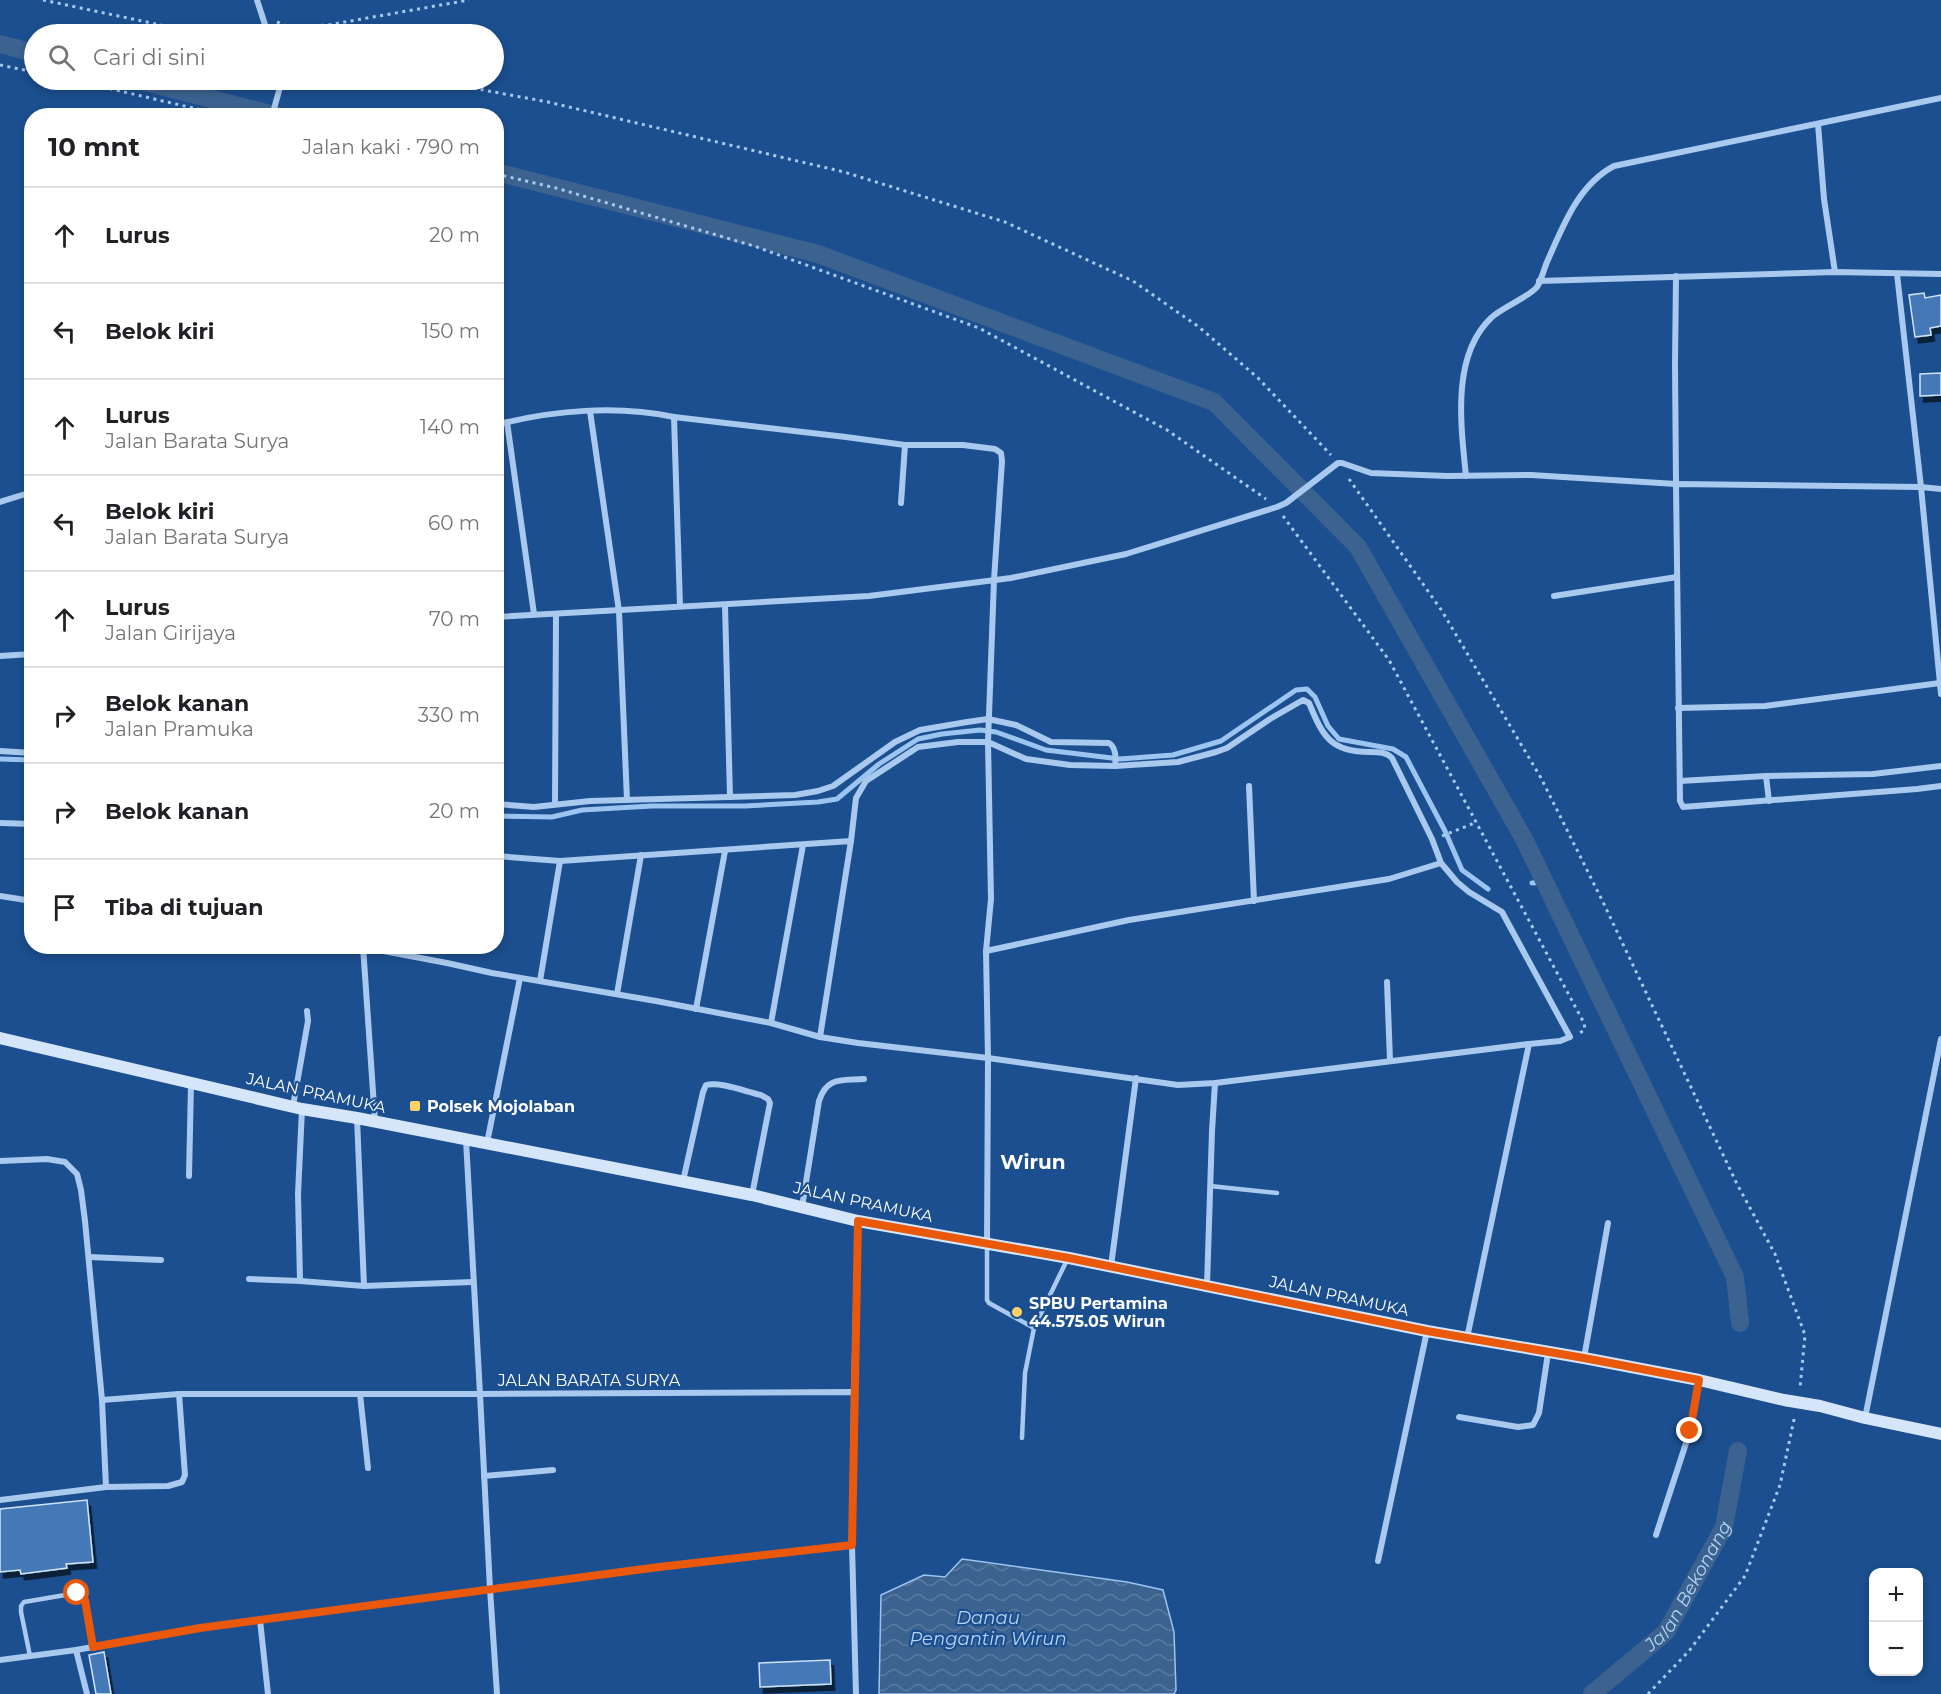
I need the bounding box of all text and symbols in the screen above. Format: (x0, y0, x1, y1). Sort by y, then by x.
search box (24, 24, 504, 90)
icon: search (45, 41, 78, 74)
text: Cari di sini (93, 44, 206, 71)
text: 10 mnt (48, 131, 140, 163)
text: Jalan kaki · 790 m (302, 135, 480, 159)
icon: ahead (48, 219, 81, 252)
text: Lurus (105, 222, 170, 249)
text: 20 m (429, 223, 480, 247)
icon: left (48, 315, 81, 348)
text: Belok kiri (105, 318, 214, 345)
text: 150 m (422, 319, 480, 343)
text: Lurus (105, 402, 170, 429)
icon: ahead (48, 411, 81, 444)
text: 140 m (420, 415, 480, 439)
text: Jalan Barata Surya (105, 429, 289, 453)
text: Belok kiri (105, 498, 214, 525)
icon: left (48, 507, 81, 540)
text: 60 m (428, 511, 480, 535)
text: Jalan Barata Surya (105, 525, 289, 549)
text: Lurus (105, 594, 170, 621)
icon: ahead (48, 603, 81, 636)
text: 70 m (429, 607, 480, 631)
text: Jalan Girijaya (105, 621, 236, 645)
text: Belok kanan (105, 690, 249, 717)
icon: right (48, 699, 81, 732)
text: 330 m (418, 703, 480, 727)
text: Jalan Pramuka (105, 717, 254, 741)
icon: right (48, 795, 81, 828)
text: Belok kanan (105, 798, 249, 825)
text: 20 m (429, 799, 480, 823)
icon: arrive (48, 891, 81, 924)
text: Tiba di tujuan (105, 894, 263, 921)
street label: JALAN PRAMUKA (244, 1069, 388, 1117)
place label: Polsek Mojolaban (427, 1097, 575, 1116)
marker: Polsek Mojolaban (408, 1099, 422, 1113)
district label: Wirun (1000, 1150, 1066, 1174)
street label: JALAN PRAMUKA (791, 1178, 935, 1226)
street label: JALAN PRAMUKA (1267, 1272, 1411, 1320)
place label: SPBU Pertamina 44.575.05 Wirun (1029, 1294, 1168, 1331)
marker: SPBU Pertamina 44.575.05 Wirun (1010, 1305, 1024, 1319)
street label: JALAN BARATA SURYA (497, 1371, 681, 1390)
route end (1676, 1417, 1702, 1443)
water label: Jalan Bekonang (1639, 1517, 1736, 1657)
map controls (1869, 1568, 1923, 1676)
button: + (1869, 1568, 1923, 1622)
route start (63, 1579, 89, 1605)
water label: Danau Pengantin Wirun (909, 1607, 1067, 1650)
button: − (1869, 1622, 1923, 1676)

